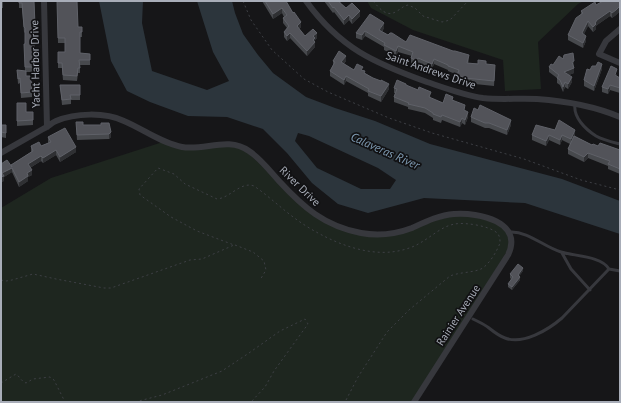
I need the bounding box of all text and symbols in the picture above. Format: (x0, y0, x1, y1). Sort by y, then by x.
street label: Yacht Harbor Drive (27, 19, 43, 108)
street label: Saint Andrews Drive (384, 48, 478, 92)
water label: Calaveras River (348, 129, 423, 173)
street label: River Drive (277, 163, 324, 209)
street label: Rainier Avenue (433, 281, 483, 348)

